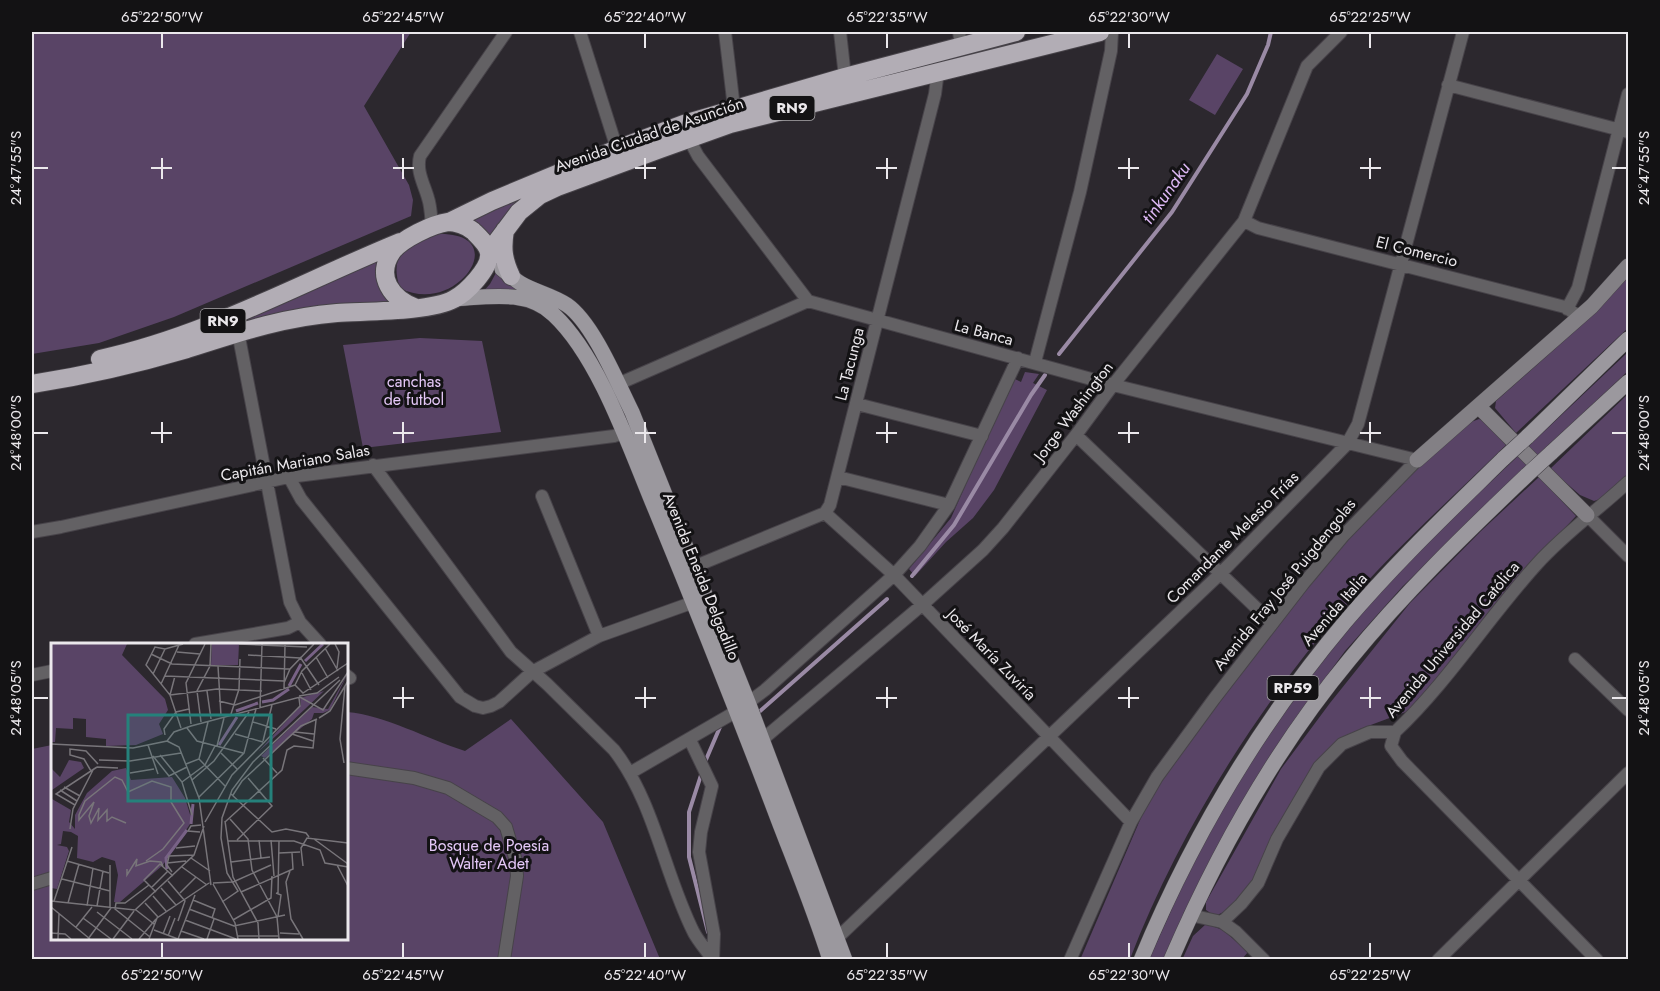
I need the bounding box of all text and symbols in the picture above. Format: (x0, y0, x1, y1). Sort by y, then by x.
text: 65°22'50"W (121, 6, 203, 28)
text: 65°22'45"W (362, 6, 444, 28)
text: 65°22'40"W (604, 6, 686, 28)
text: 65°22'35"W (846, 6, 928, 28)
text: 65°22'30"W (1088, 6, 1170, 28)
text: 65°22'25"W (1329, 6, 1411, 28)
street label: Avenida Ciudad de Asunción (552, 91, 747, 178)
road number: RN9 (770, 96, 814, 120)
text: 24°47'55"S (5, 131, 27, 205)
text: 24°47'55"S (1633, 131, 1655, 205)
water label: tinkunaku (1135, 157, 1197, 229)
street label: El Comercio (1374, 230, 1460, 273)
road number: RN9 (200, 309, 246, 333)
street label: La Banca (952, 314, 1016, 351)
street label: La Tacunga (829, 325, 870, 403)
street label: Jorge Washington (1027, 357, 1119, 468)
park label: canchas de futbol (384, 370, 444, 411)
text: 24°48'00"S (5, 395, 27, 471)
text: 24°48'00"S (1633, 395, 1655, 471)
street label: Capitán Mariano Salas (219, 438, 371, 487)
street label: Comandante Melesio Frías (1161, 466, 1304, 609)
street label: Avenida Eneida Delgadillo (657, 489, 746, 664)
street label: Avenida Fray José Puigdengolas (1208, 493, 1361, 675)
street label: Avenida Universidad Católica (1380, 556, 1525, 722)
street label: Avenida Italia (1296, 568, 1373, 651)
street label: José María Zuviría (940, 602, 1042, 706)
inset map (51, 643, 348, 940)
text: 24°48'05"S (5, 660, 27, 736)
text: 24°48'05"S (1633, 660, 1655, 736)
road number: RP59 (1268, 676, 1318, 700)
park label: Bosque de Poesía Walter Adet (429, 834, 549, 875)
text: 65°22'50"W (121, 964, 203, 986)
text: 65°22'45"W (362, 964, 444, 986)
text: 65°22'40"W (604, 964, 686, 986)
text: 65°22'35"W (846, 964, 928, 986)
text: 65°22'30"W (1088, 964, 1170, 986)
text: 65°22'25"W (1329, 964, 1411, 986)

